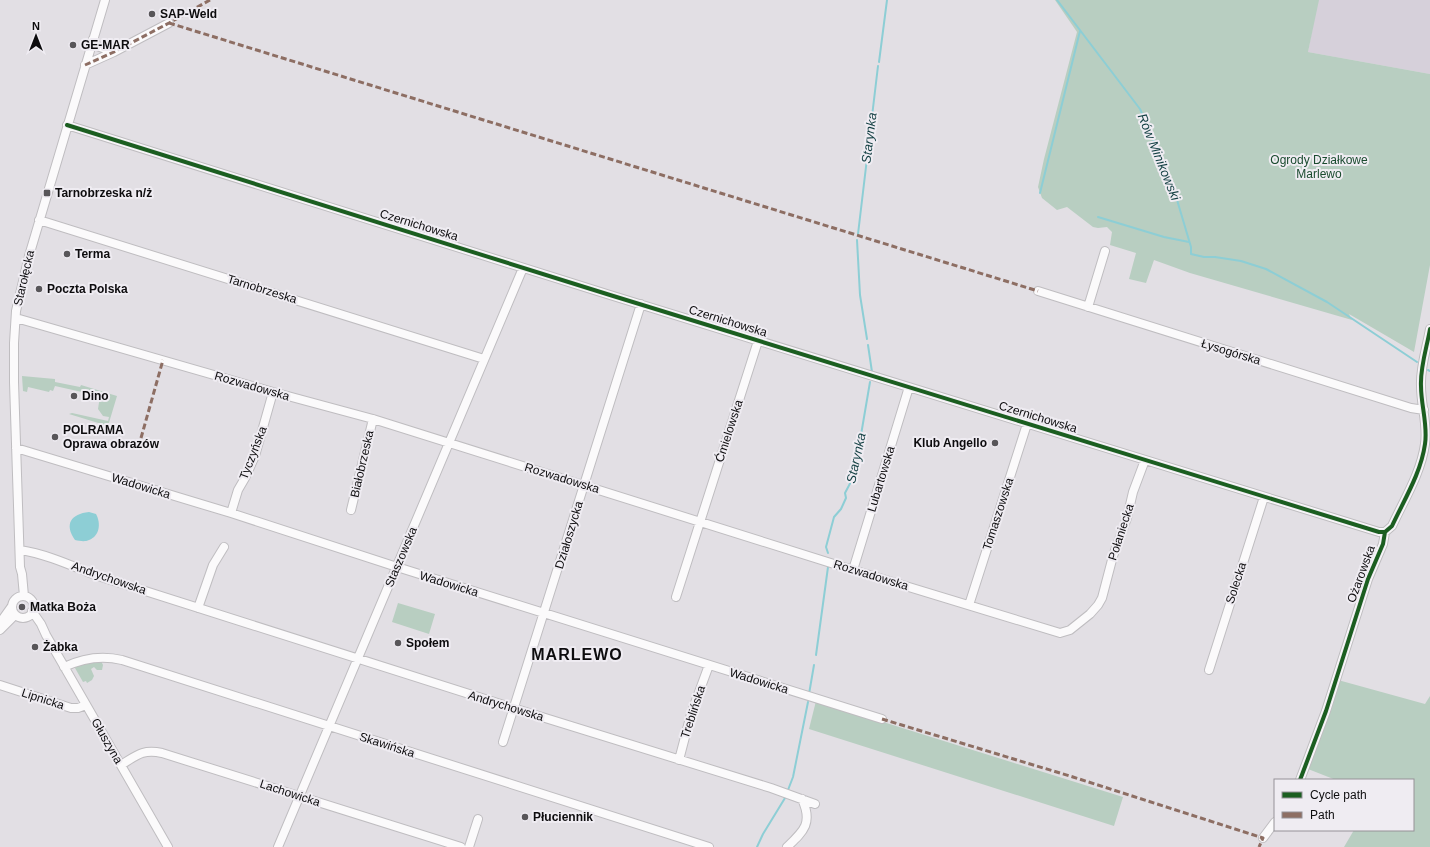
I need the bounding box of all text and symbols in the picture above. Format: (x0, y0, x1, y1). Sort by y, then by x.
place label: SAP-Weld (160, 7, 217, 21)
marker: SAP-Weld (147, 9, 157, 19)
north arrow (16, 16, 56, 56)
text: N (32, 20, 40, 32)
place label: GE-MAR (81, 38, 130, 52)
marker: GE-MAR (68, 40, 78, 50)
water label: Rów Minikowski (1135, 111, 1184, 204)
water label: Starynka (858, 112, 880, 164)
park label: Ogrody Działkowe Marlewo (1270, 153, 1368, 181)
place label: Tarnobrzeska n/ż (55, 186, 152, 200)
marker: Tarnobrzeska n/ż (42, 188, 52, 198)
street label: Czernichowska (378, 206, 460, 244)
place label: Terma (75, 247, 110, 261)
street label: Starołęcka (11, 248, 37, 307)
marker: Terma (62, 249, 72, 259)
street label: Tarnobrzeska (226, 272, 299, 306)
place label: Poczta Polska (47, 282, 128, 296)
marker: Poczta Polska (34, 284, 44, 294)
street label: Czernichowska (687, 302, 769, 340)
street label: Łysogórska (1200, 336, 1263, 368)
street label: Rozwadowska (213, 369, 291, 403)
place label: Dino (82, 389, 109, 403)
marker: Dino (69, 391, 79, 401)
street label: Ćmielowska (711, 397, 746, 464)
street label: Czernichowska (997, 398, 1079, 436)
place label: POLRAMA Oprawa obrazów (63, 423, 160, 451)
street label: Tyczyńska (236, 424, 270, 482)
street label: Białobrzeska (347, 429, 377, 499)
water label: Starynka (843, 431, 869, 485)
marker: POLRAMA Oprawa obrazów (50, 432, 60, 442)
place label: Klub Angello (913, 436, 987, 450)
marker: Klub Angello (990, 438, 1000, 448)
street label: Lubartowska (864, 444, 898, 514)
street label: Rozwadowska (523, 460, 601, 496)
street label: Wadowicka (110, 470, 172, 502)
street label: Tomaszowska (980, 476, 1016, 552)
street label: Działoszycka (552, 499, 586, 571)
street label: Połaniecka (1105, 502, 1137, 562)
street label: Staszowska (382, 524, 420, 589)
street label: Ożarowska (1344, 543, 1378, 605)
street label: Rozwadowska (832, 557, 910, 593)
street label: Andrychowska (70, 559, 148, 597)
street label: Solecka (1223, 560, 1249, 605)
street label: Wadowicka (418, 568, 480, 600)
place label: Matka Boża (30, 600, 96, 614)
marker: Matka Boża (17, 602, 27, 612)
place label: Społem (406, 636, 449, 650)
marker: Społem (393, 638, 403, 648)
place label: Żabka (43, 639, 78, 654)
marker: Żabka (30, 642, 40, 652)
district label: MARLEWO (531, 646, 623, 663)
street label: Wadowicka (728, 665, 790, 697)
street label: Treblińska (678, 683, 708, 740)
street label: Lipnicka (20, 686, 66, 713)
street label: Andrychowska (467, 688, 546, 724)
street label: Głuszyna (88, 716, 126, 766)
street label: Skawińska (358, 729, 417, 761)
street label: Lachowicka (258, 777, 322, 809)
legend (1274, 779, 1414, 831)
text: Cycle path (1310, 788, 1367, 802)
text: Path (1310, 808, 1335, 822)
place label: Płuciennik (533, 810, 593, 824)
marker: Płuciennik (520, 812, 530, 822)

